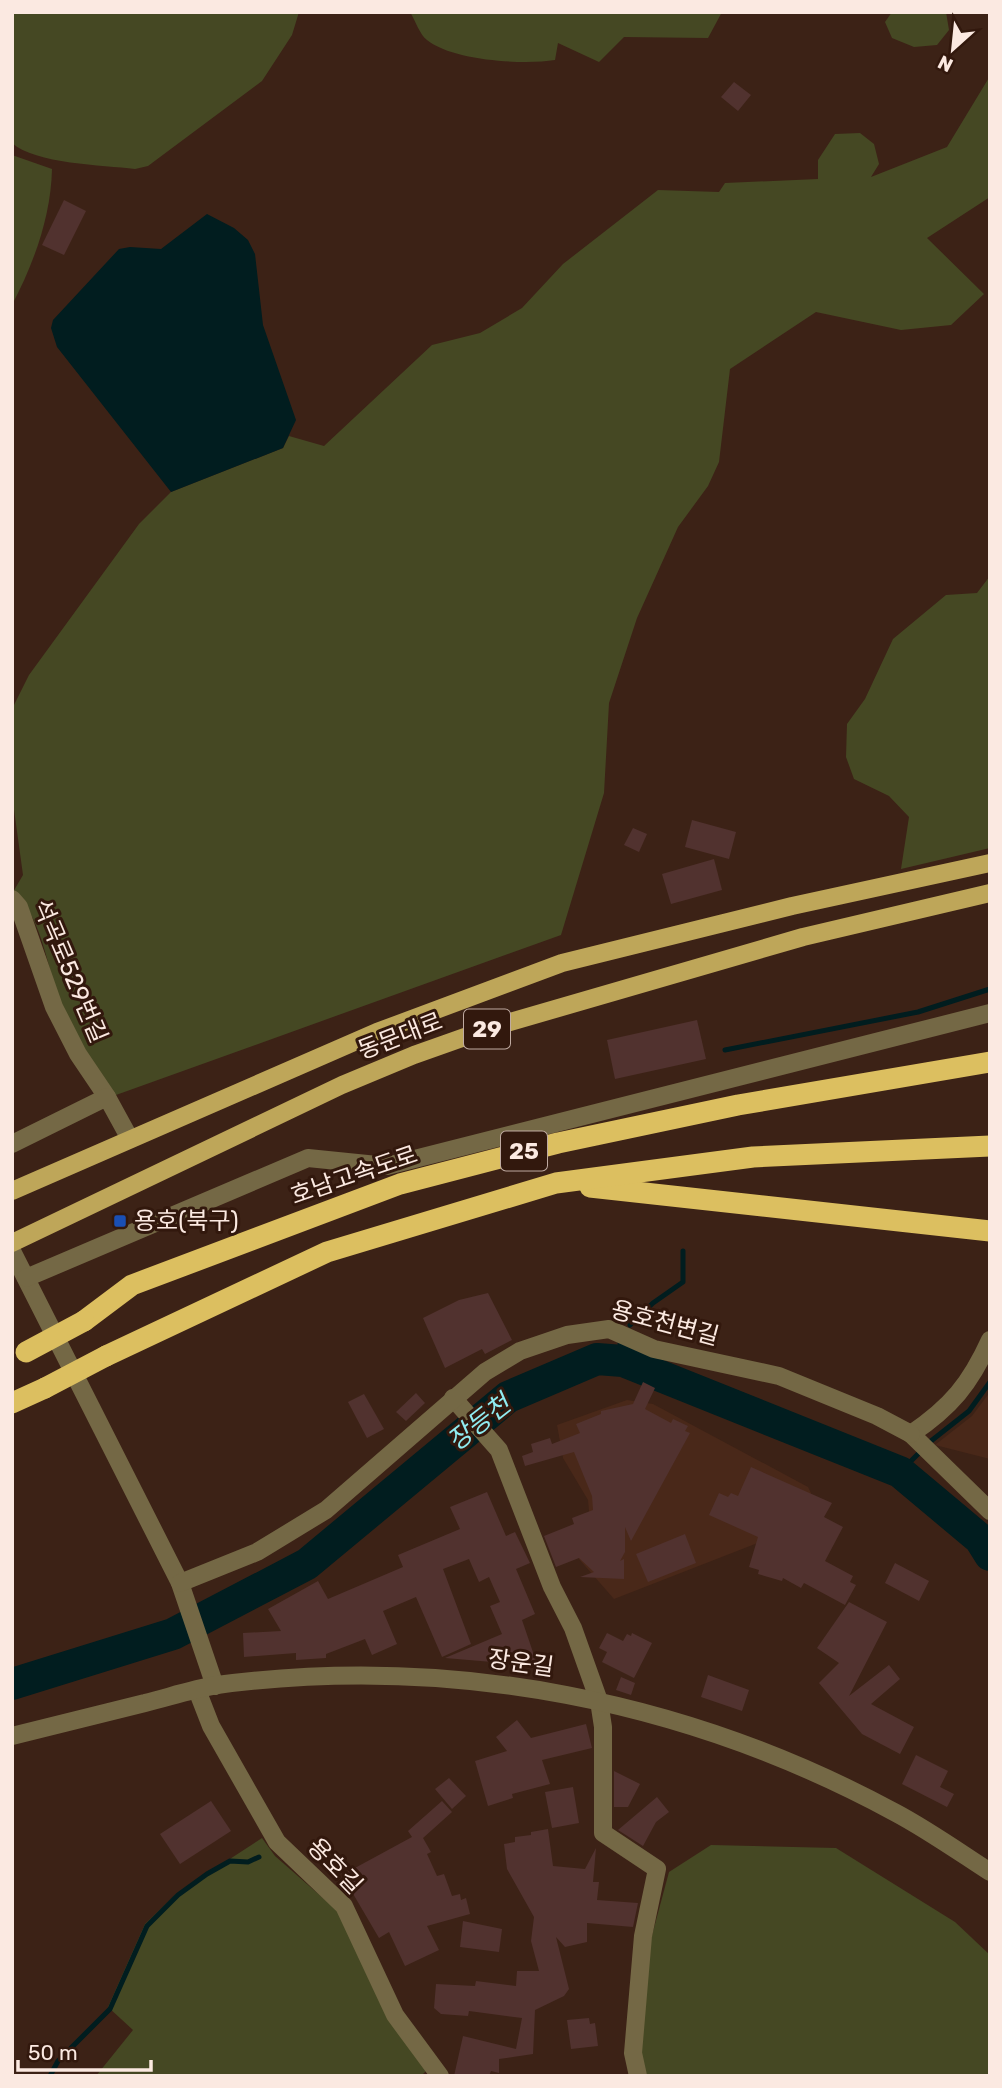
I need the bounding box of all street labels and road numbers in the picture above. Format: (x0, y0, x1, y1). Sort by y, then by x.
street label: 석곡로529번길 (27, 895, 113, 1047)
street label: 동문대로 (354, 1007, 446, 1065)
road number: 29 (464, 1010, 510, 1048)
road number: 25 (501, 1132, 547, 1170)
street label: 호남고속도로 (287, 1140, 421, 1210)
street label: 용호천변길 (608, 1295, 722, 1351)
street label: 장운길 (486, 1645, 556, 1681)
street label: 용호길 (302, 1832, 368, 1900)

